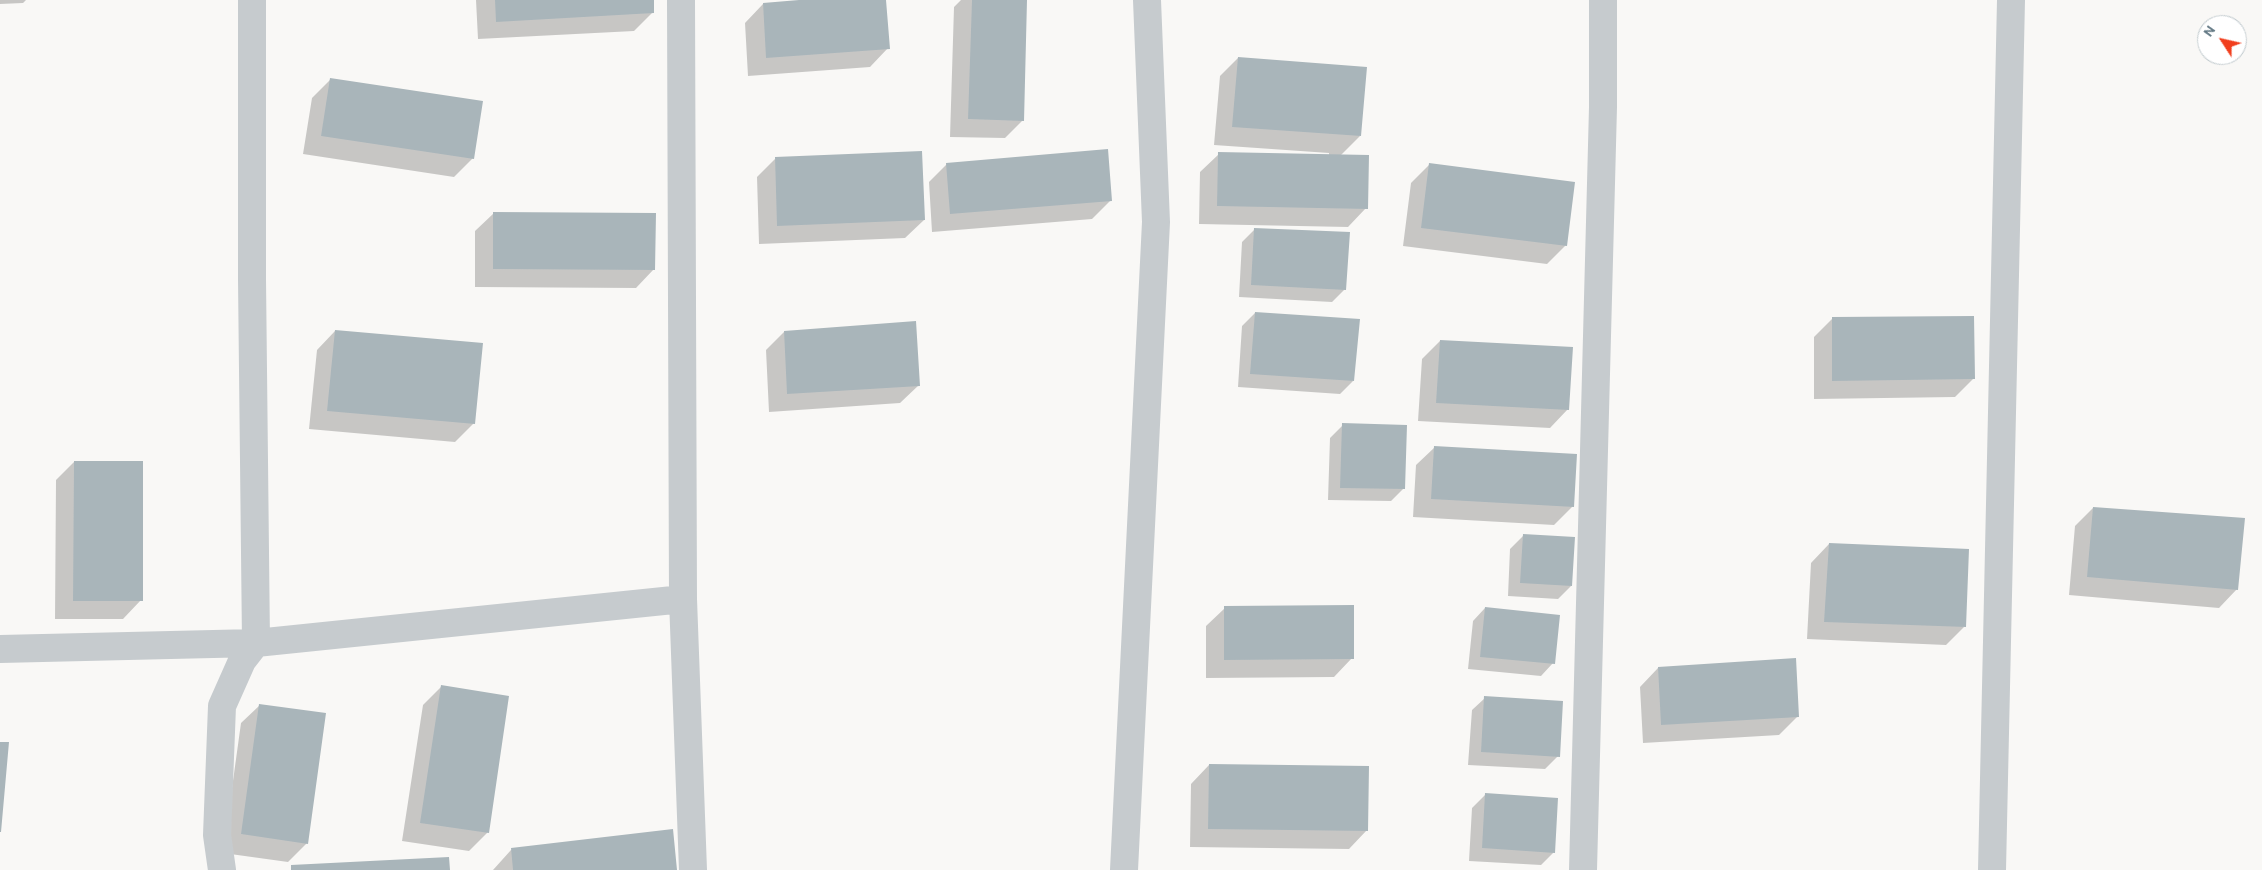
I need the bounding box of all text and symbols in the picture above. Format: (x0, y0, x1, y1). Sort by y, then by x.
north arrow (2197, 15, 2247, 65)
text: N (2200, 23, 2220, 41)

